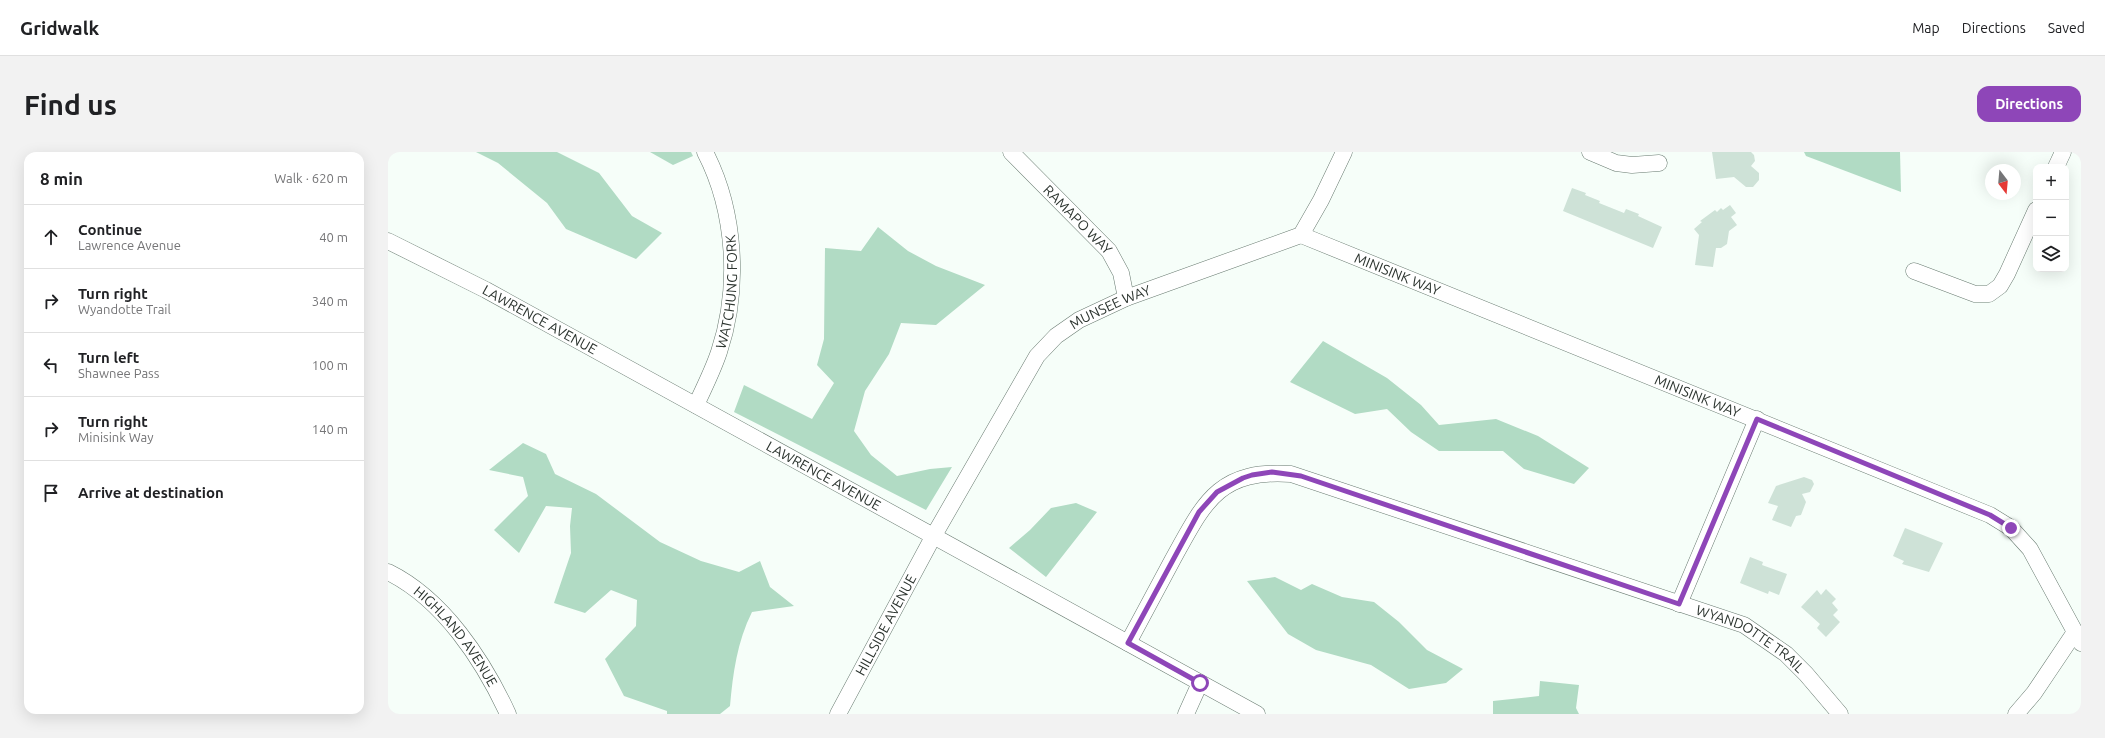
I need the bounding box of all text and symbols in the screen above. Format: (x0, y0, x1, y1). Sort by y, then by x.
text: Gridwalk (20, 17, 99, 39)
text: Map (1912, 20, 1940, 36)
text: Directions (1962, 20, 2026, 36)
text: Saved (2048, 20, 2085, 36)
button: Directions (1977, 86, 2081, 122)
text: Find us (24, 89, 117, 120)
north arrow (1985, 164, 2021, 200)
map controls (2033, 164, 2069, 272)
button: + (2033, 164, 2069, 200)
text: 8 min (40, 169, 83, 188)
text: Walk · 620 m (274, 171, 348, 185)
street label: RAMAPO WAY (1040, 182, 1116, 257)
button: − (2033, 200, 2069, 236)
text: Continue (78, 221, 142, 238)
icon: ahead (40, 226, 62, 248)
text: 40 m (319, 230, 348, 244)
street label: WATCHUNG FORK (713, 234, 740, 351)
button: layers (2033, 236, 2069, 272)
text: Lawrence Avenue (78, 238, 181, 252)
street label: MINISINK WAY (1352, 250, 1443, 299)
street label: LAWRENCE AVENUE (480, 282, 600, 358)
street label: MUNSEE WAY (1066, 282, 1153, 332)
text: Turn right (78, 285, 148, 302)
icon: right (40, 290, 62, 312)
text: 340 m (312, 294, 348, 308)
text: Wyandotte Trail (78, 302, 171, 316)
text: Turn left (78, 349, 139, 366)
icon: left (40, 354, 62, 376)
text: 100 m (312, 358, 348, 372)
text: Shawnee Pass (78, 366, 159, 380)
street label: MINISINK WAY (1652, 372, 1743, 421)
text: Turn right (78, 413, 148, 430)
icon: right (40, 418, 62, 440)
text: 140 m (312, 422, 348, 436)
text: Minisink Way (78, 430, 154, 444)
street label: LAWRENCE AVENUE (764, 438, 884, 514)
icon: arrive (40, 482, 62, 504)
text: Arrive at destination (78, 484, 224, 501)
route end (2002, 519, 2020, 537)
street label: HILLSIDE AVENUE (852, 572, 919, 678)
street label: HIGHLAND AVENUE (411, 583, 501, 690)
street label: WYANDOTTE TRAIL (1694, 602, 1808, 676)
route start (1191, 674, 1209, 692)

